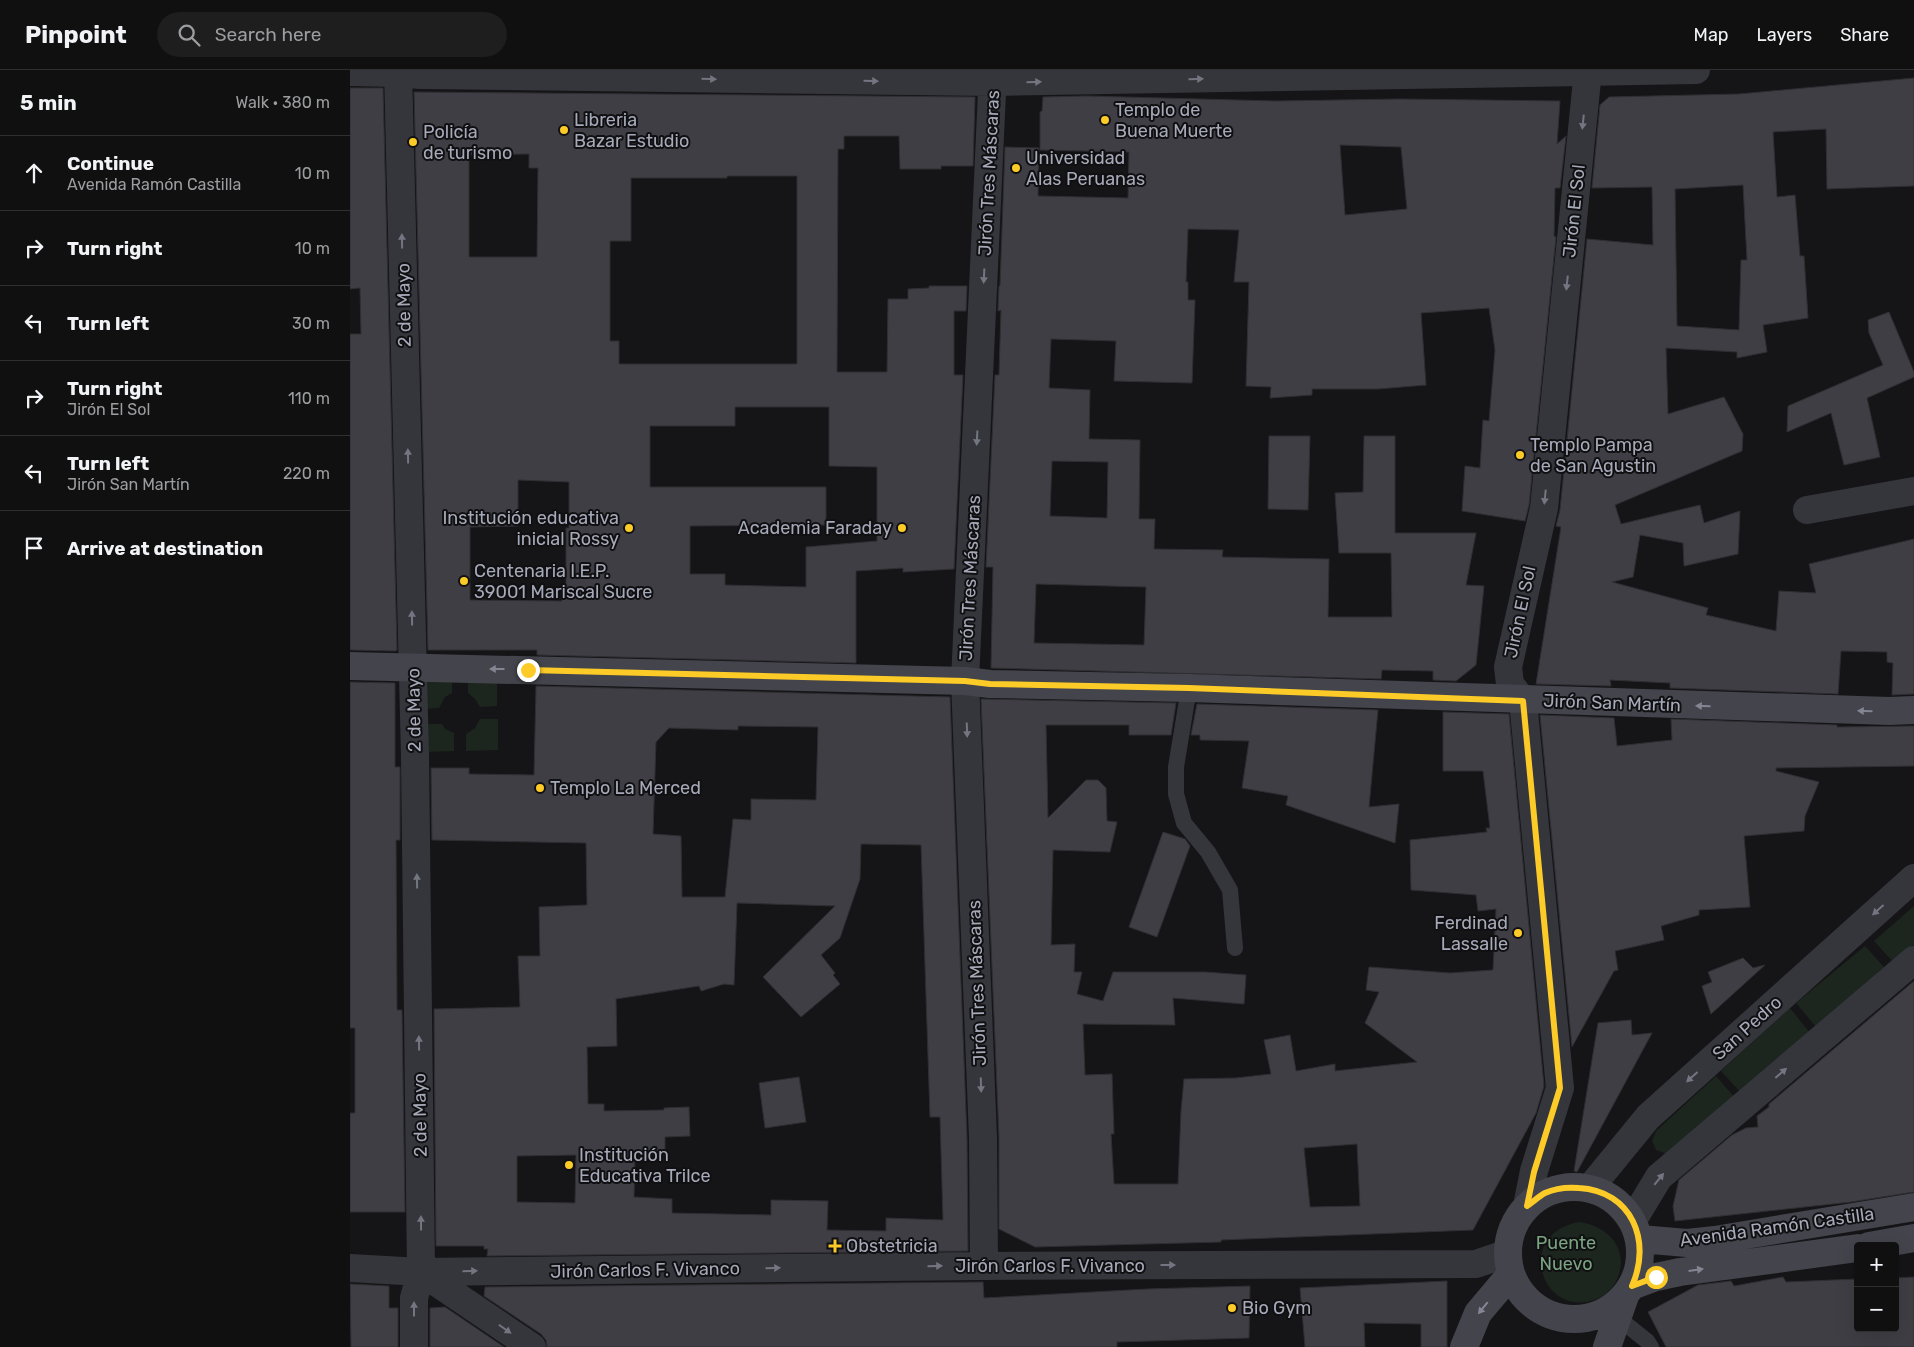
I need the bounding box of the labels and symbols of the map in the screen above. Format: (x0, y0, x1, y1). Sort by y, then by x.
one-way arrow (701, 75, 717, 83)
one-way arrow (1188, 75, 1204, 83)
one-way arrow (863, 77, 879, 85)
one-way arrow (1026, 78, 1042, 86)
street label: Jirón Tres Máscaras (974, 90, 1004, 256)
place label: Templo de Buena Muerte (1115, 99, 1232, 142)
place label: Libreria Bazar Estudio (574, 109, 689, 152)
marker: Templo de Buena Muerte (1099, 114, 1111, 126)
one-way arrow (1579, 114, 1587, 130)
place label: Policía de turismo (423, 121, 512, 164)
marker: Libreria Bazar Estudio (558, 124, 570, 136)
marker: Policía de turismo (407, 136, 419, 148)
place label: Universidad Alas Peruanas (1026, 147, 1145, 190)
marker: Universidad Alas Peruanas (1010, 162, 1022, 174)
street label: Jirón El Sol (1558, 163, 1590, 259)
one-way arrow (398, 232, 406, 248)
street label: 2 de Mayo (392, 263, 416, 347)
one-way arrow (980, 268, 988, 284)
one-way arrow (1562, 275, 1570, 291)
one-way arrow (972, 431, 980, 447)
place label: Templo Pampa de San Agustin (1530, 434, 1656, 477)
one-way arrow (403, 447, 411, 463)
marker: Templo Pampa de San Agustin (1514, 449, 1526, 461)
one-way arrow (1541, 489, 1549, 505)
street label: Jirón Tres Máscaras (955, 495, 985, 661)
place label: Institución educativa inicial Rossy (442, 507, 619, 550)
place label: Academia Faraday (738, 517, 892, 539)
marker: Institución educativa inicial Rossy (623, 522, 635, 534)
marker: Academia Faraday (896, 522, 908, 534)
place label: Centenaria I.E.P. 39001 Mariscal Sucre (474, 560, 652, 603)
street label: Jirón El Sol (1500, 564, 1540, 660)
marker: Centenaria I.E.P. 39001 Mariscal Sucre (458, 575, 470, 587)
one-way arrow (408, 610, 416, 626)
route end (517, 659, 540, 682)
one-way arrow (488, 665, 504, 673)
street label: 2 de Mayo (402, 668, 426, 752)
street label: Jirón San Martín (1543, 690, 1681, 716)
one-way arrow (1695, 702, 1711, 710)
one-way arrow (1857, 706, 1873, 714)
one-way arrow (964, 722, 972, 738)
place label: Templo La Merced (550, 777, 701, 799)
marker: Templo La Merced (534, 782, 546, 794)
one-way arrow (412, 873, 420, 889)
street label: Jirón Tres Máscaras (963, 900, 991, 1066)
one-way arrow (1872, 904, 1884, 916)
place label: Ferdinad Lassalle (1434, 912, 1508, 955)
marker: Ferdinad Lassalle (1512, 927, 1524, 939)
street label: San Pedro (1708, 991, 1786, 1065)
one-way arrow (414, 1035, 422, 1051)
one-way arrow (1775, 1067, 1788, 1078)
one-way arrow (1686, 1071, 1698, 1083)
street label: 2 de Mayo (408, 1073, 432, 1157)
one-way arrow (977, 1077, 985, 1093)
place label: Institución Educativa Trilce (579, 1144, 711, 1187)
marker: Institución Educativa Trilce (563, 1159, 575, 1171)
one-way arrow (1654, 1173, 1664, 1186)
street label: Avenida Ramón Castilla (1678, 1202, 1876, 1252)
one-way arrow (417, 1215, 425, 1231)
park label: Puente Nuevo (1536, 1232, 1596, 1275)
place label: Obstetricia (846, 1235, 938, 1257)
marker: Obstetricia (828, 1239, 842, 1253)
street label: Jirón Carlos F. Vivanco (955, 1255, 1145, 1277)
street label: Jirón Carlos F. Vivanco (550, 1257, 740, 1283)
one-way arrow (1160, 1261, 1176, 1269)
one-way arrow (927, 1262, 943, 1270)
one-way arrow (765, 1264, 781, 1272)
one-way arrow (1688, 1265, 1704, 1273)
route start (1645, 1266, 1668, 1289)
one-way arrow (462, 1267, 478, 1275)
place label: Bio Gym (1242, 1297, 1311, 1319)
one-way arrow (410, 1301, 418, 1317)
one-way arrow (1478, 1301, 1489, 1314)
marker: Bio Gym (1226, 1302, 1238, 1314)
one-way arrow (499, 1324, 512, 1334)

